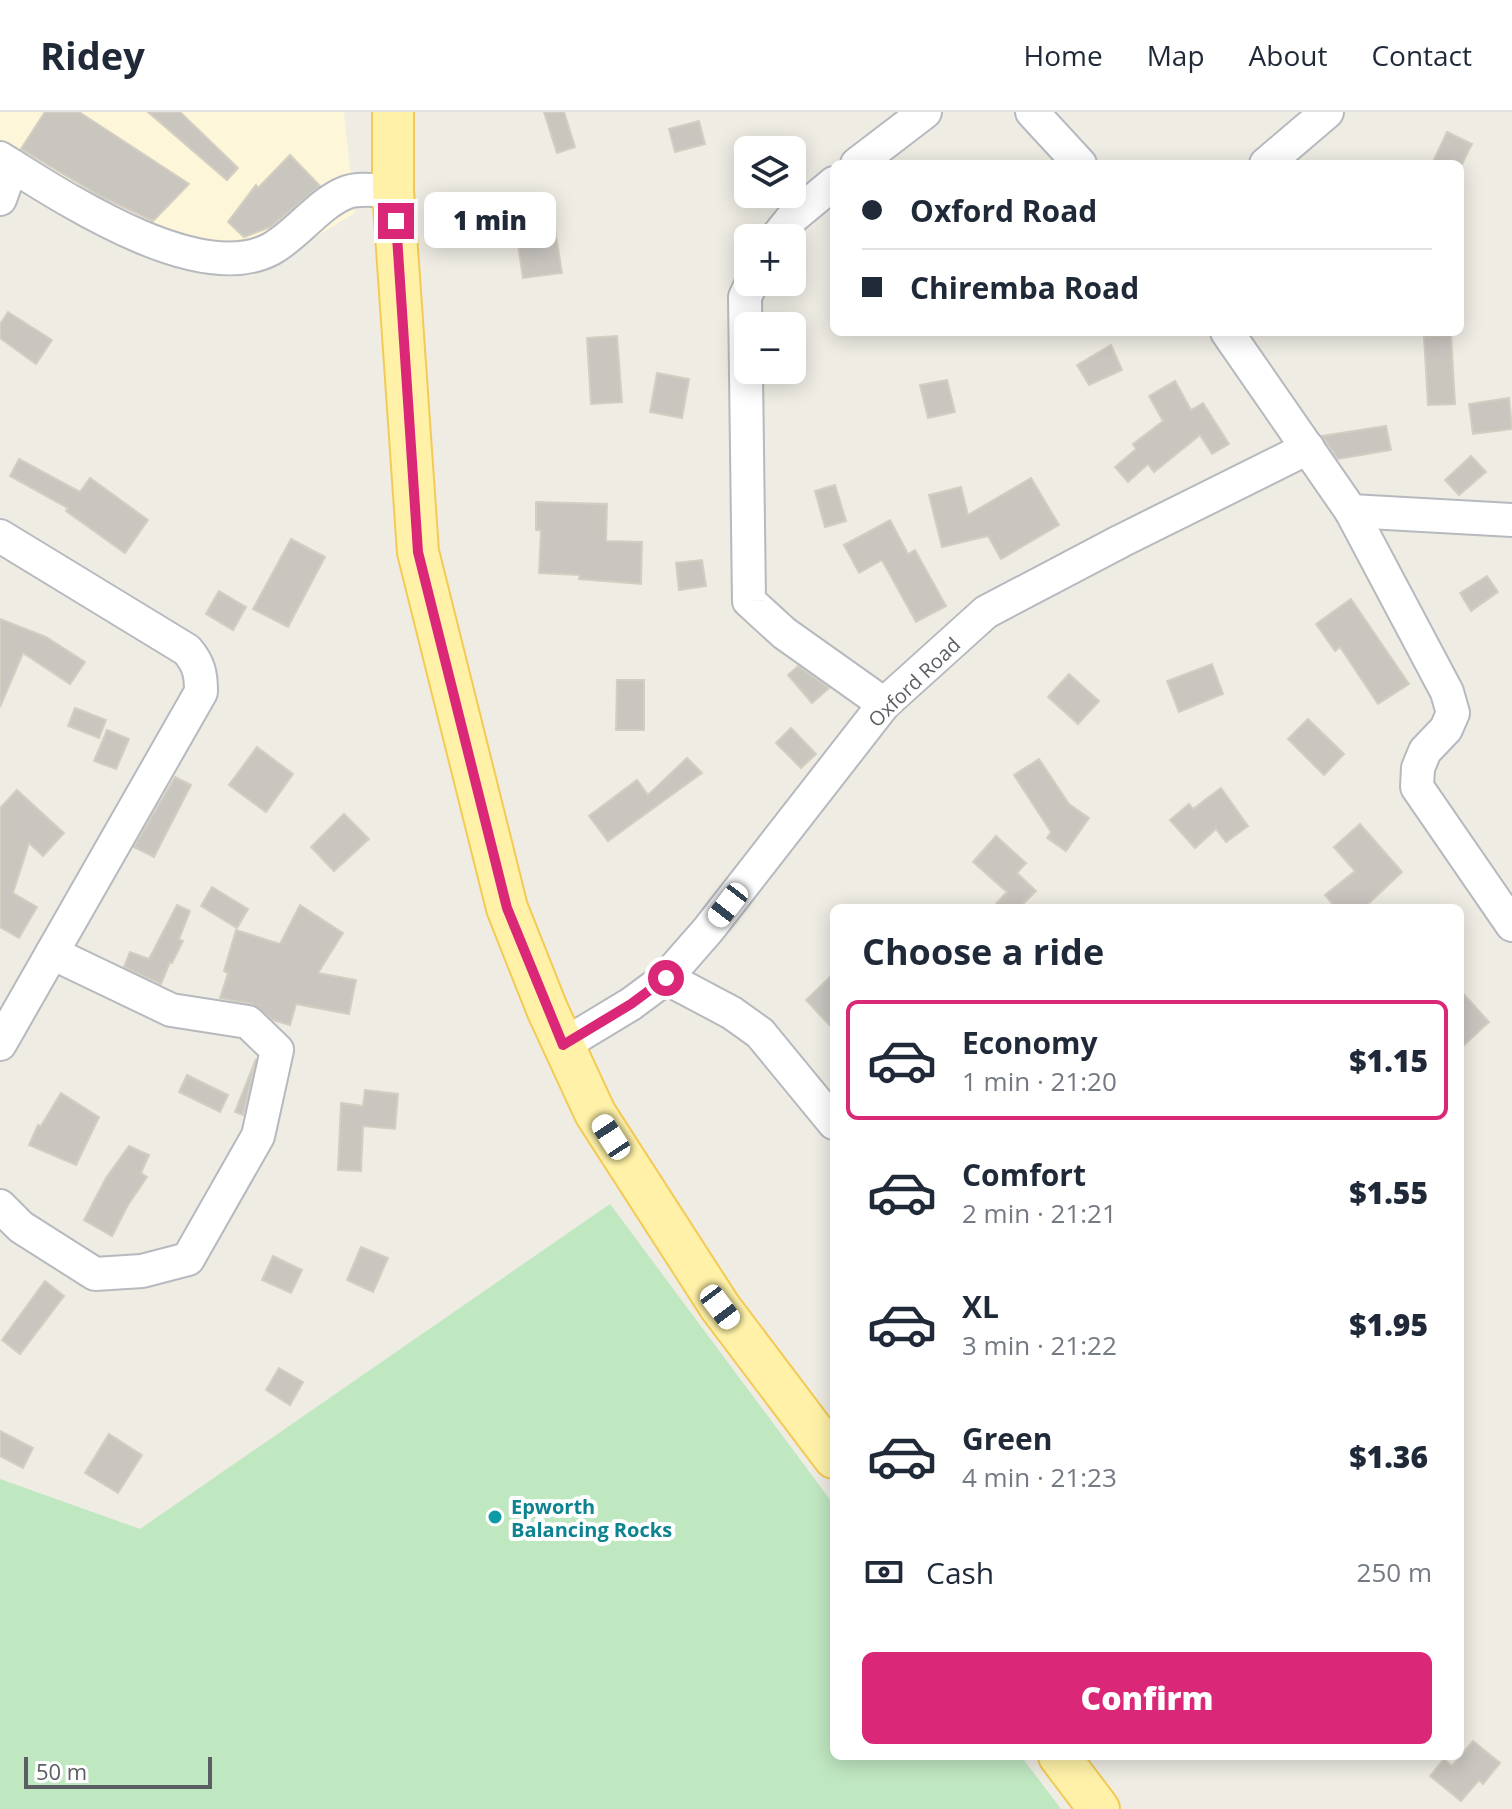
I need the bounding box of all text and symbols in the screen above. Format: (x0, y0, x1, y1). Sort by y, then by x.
text: Ridey (40, 29, 145, 81)
text: Home (1024, 36, 1103, 74)
text: Map (1147, 36, 1205, 74)
text: About (1249, 36, 1327, 74)
text: Contact (1371, 36, 1472, 74)
map controls (734, 136, 806, 384)
button: layers (734, 136, 806, 208)
text: Oxford Road (910, 190, 1097, 231)
callout: 1 min (424, 193, 556, 249)
text: 1 min (453, 202, 527, 238)
route end (378, 203, 414, 239)
button: + (734, 224, 806, 296)
text: Chiremba Road (910, 267, 1139, 308)
button: − (734, 312, 806, 384)
street label: Oxford Road (862, 631, 966, 733)
car (704, 879, 752, 931)
text: Choose a ride (862, 927, 1104, 976)
route start (648, 960, 684, 996)
text: Economy (962, 1022, 1098, 1063)
icon: car (866, 1024, 938, 1096)
text: $1.15 (1349, 1040, 1428, 1081)
text: 1 min · 21:20 (962, 1063, 1117, 1099)
car (588, 1110, 634, 1164)
text: Comfort (962, 1154, 1086, 1195)
icon: car (866, 1156, 938, 1228)
text: $1.55 (1349, 1172, 1428, 1213)
text: 2 min · 21:21 (962, 1195, 1117, 1231)
car (696, 1281, 744, 1333)
text: XL (962, 1286, 999, 1327)
icon: car (866, 1288, 938, 1360)
text: $1.95 (1349, 1304, 1428, 1345)
text: 3 min · 21:22 (962, 1327, 1117, 1363)
text: Green (962, 1418, 1053, 1459)
icon: car (866, 1420, 938, 1492)
text: $1.36 (1349, 1436, 1428, 1477)
text: 4 min · 21:23 (962, 1459, 1117, 1495)
place label: Epworth Balancing Rocks (511, 1493, 672, 1543)
marker: Epworth Balancing Rocks (486, 1508, 504, 1526)
icon: cash (862, 1550, 906, 1594)
text: Cash (926, 1552, 994, 1593)
text: 250 m (1357, 1554, 1432, 1590)
button: Confirm (862, 1652, 1432, 1744)
scale bar (24, 1753, 212, 1789)
text: 50 m (36, 1756, 87, 1786)

